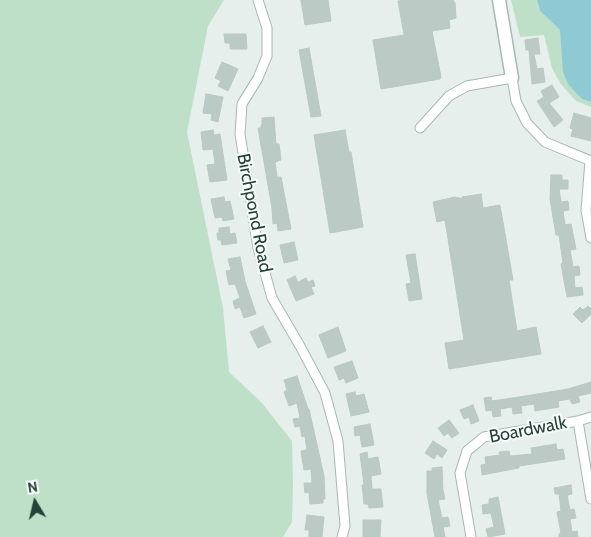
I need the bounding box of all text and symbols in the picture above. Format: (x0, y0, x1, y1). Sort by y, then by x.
street label: Birchpond Road (232, 152, 276, 274)
street label: Boardwalk (487, 412, 569, 448)
north arrow (10, 477, 60, 527)
text: N (26, 478, 39, 497)

